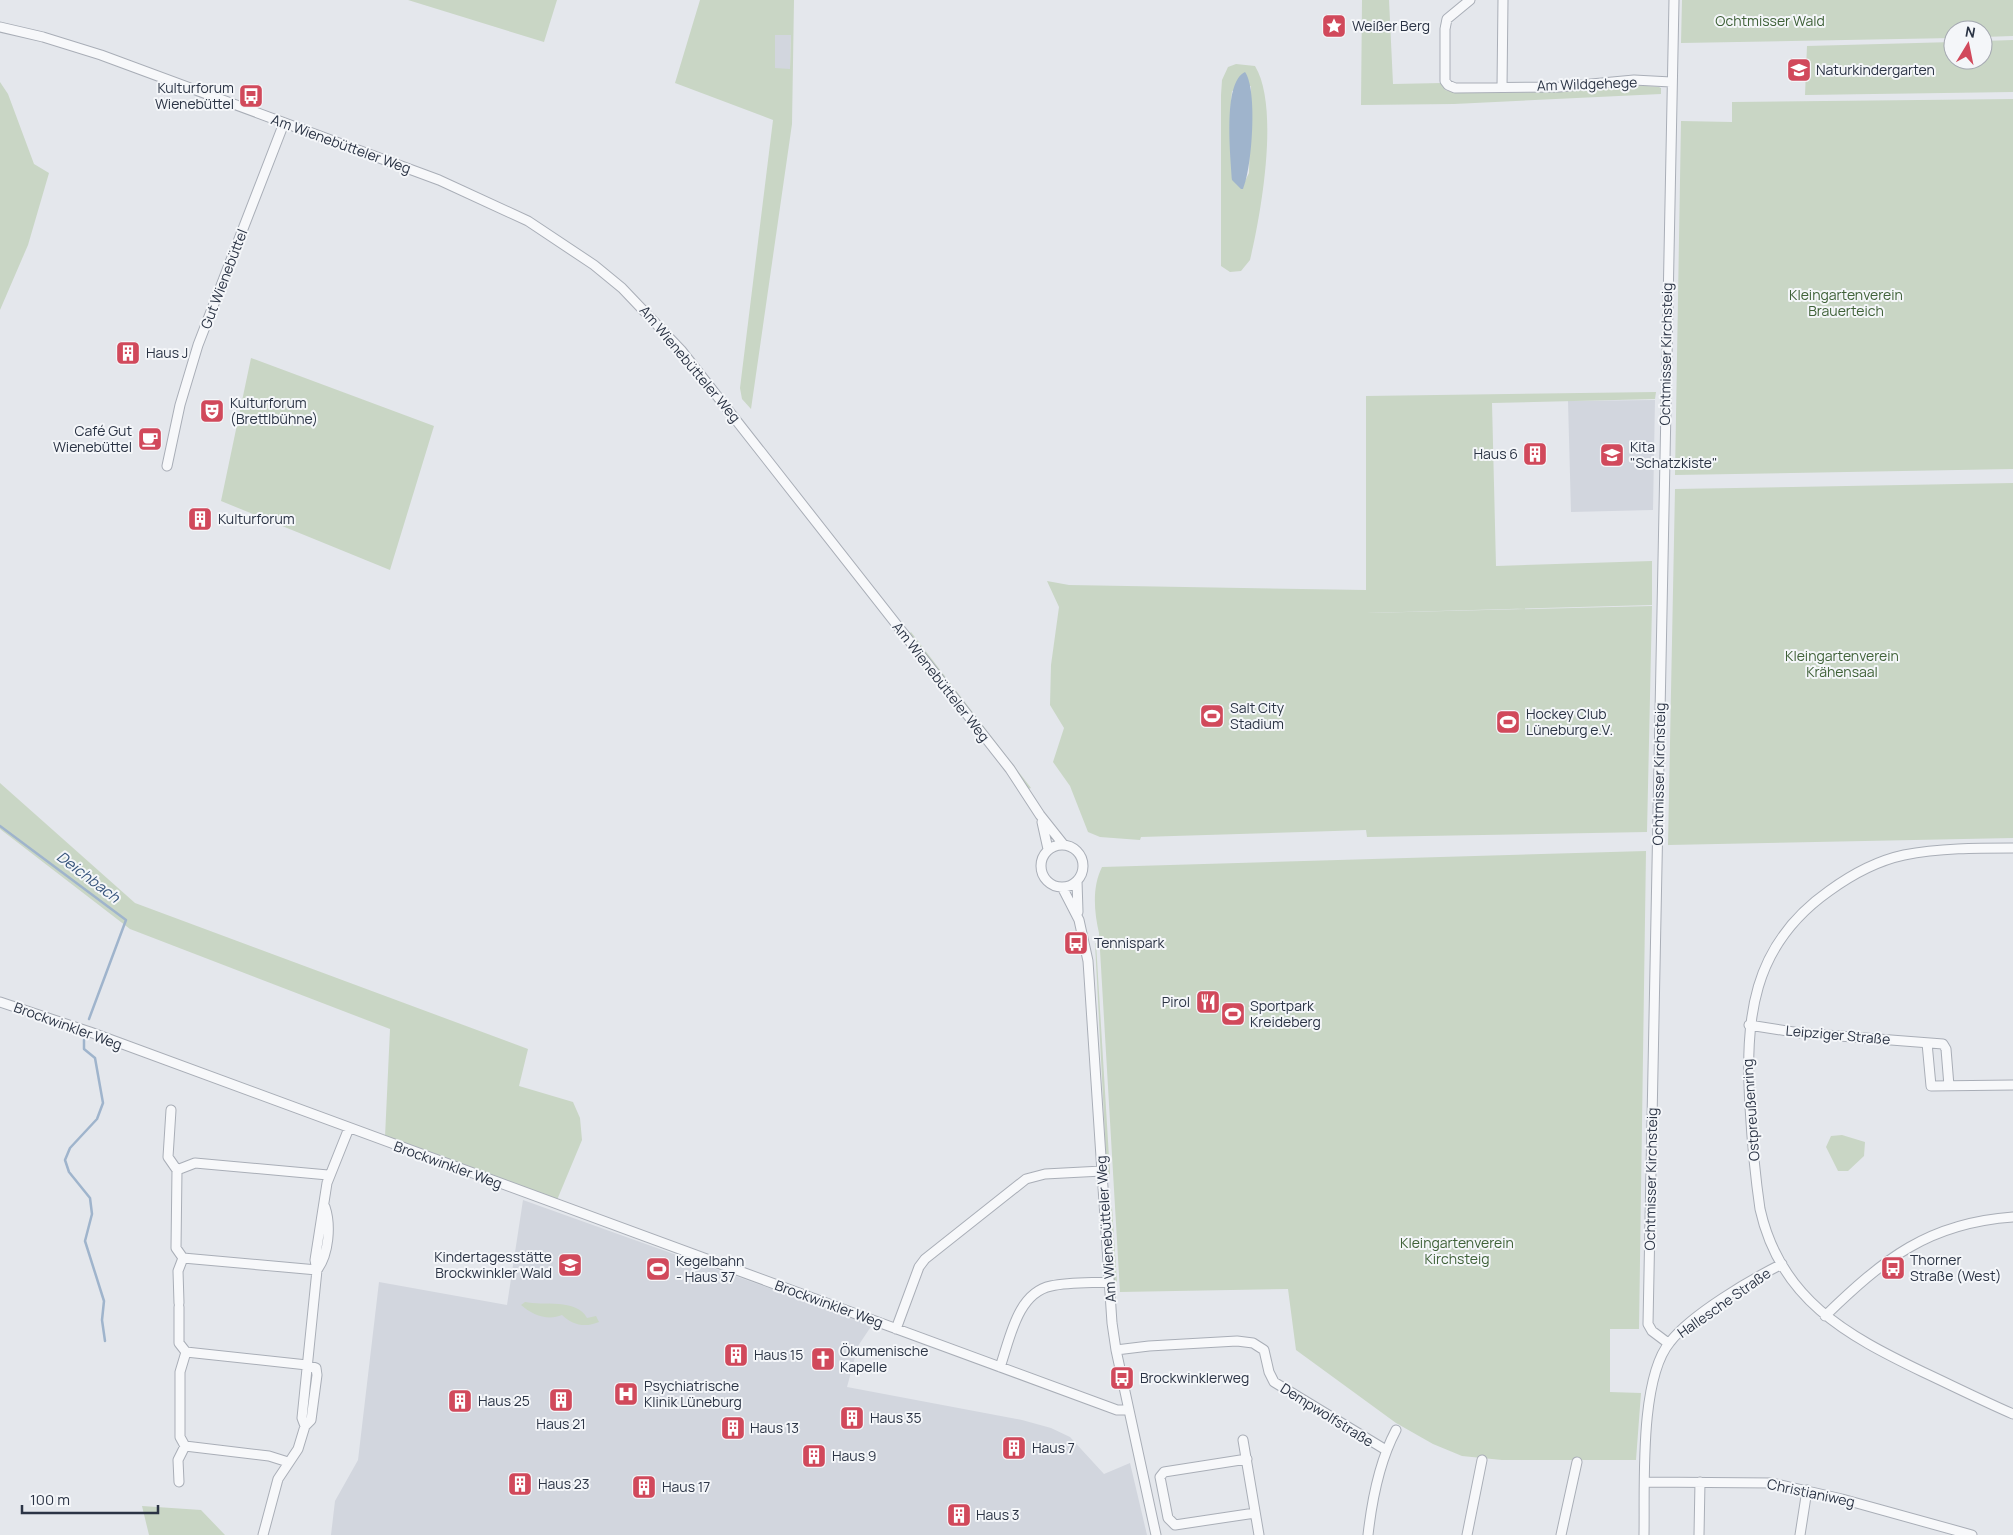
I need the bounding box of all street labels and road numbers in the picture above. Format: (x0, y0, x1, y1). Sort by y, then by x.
street label: Am Wildgehege (1536, 72, 1638, 95)
street label: Am Wienebütteler Weg (269, 109, 414, 178)
street label: Gut Wienebüttel (196, 226, 251, 331)
street label: Ochtmisser Kirchsteig (1655, 283, 1676, 425)
street label: Am Wienebütteler Weg (636, 301, 745, 426)
street label: Am Wienebütteler Weg (889, 618, 994, 746)
street label: Ochtmisser Kirchsteig (1648, 703, 1669, 845)
street label: Brockwinkler Weg (11, 997, 125, 1054)
street label: Leipziger Straße (1785, 1020, 1891, 1049)
street label: Ostpreußenring (1737, 1058, 1764, 1162)
street label: Ochtmisser Kirchsteig (1640, 1108, 1661, 1250)
street label: Brockwinkler Weg (391, 1136, 505, 1193)
street label: Am Wienebütteler Weg (1091, 1155, 1120, 1303)
street label: Hallesche Straße (1673, 1263, 1774, 1342)
street label: Brockwinkler Weg (772, 1275, 886, 1332)
street label: Dempwolfstraße (1277, 1378, 1377, 1451)
street label: Christianiweg (1766, 1474, 1857, 1511)

